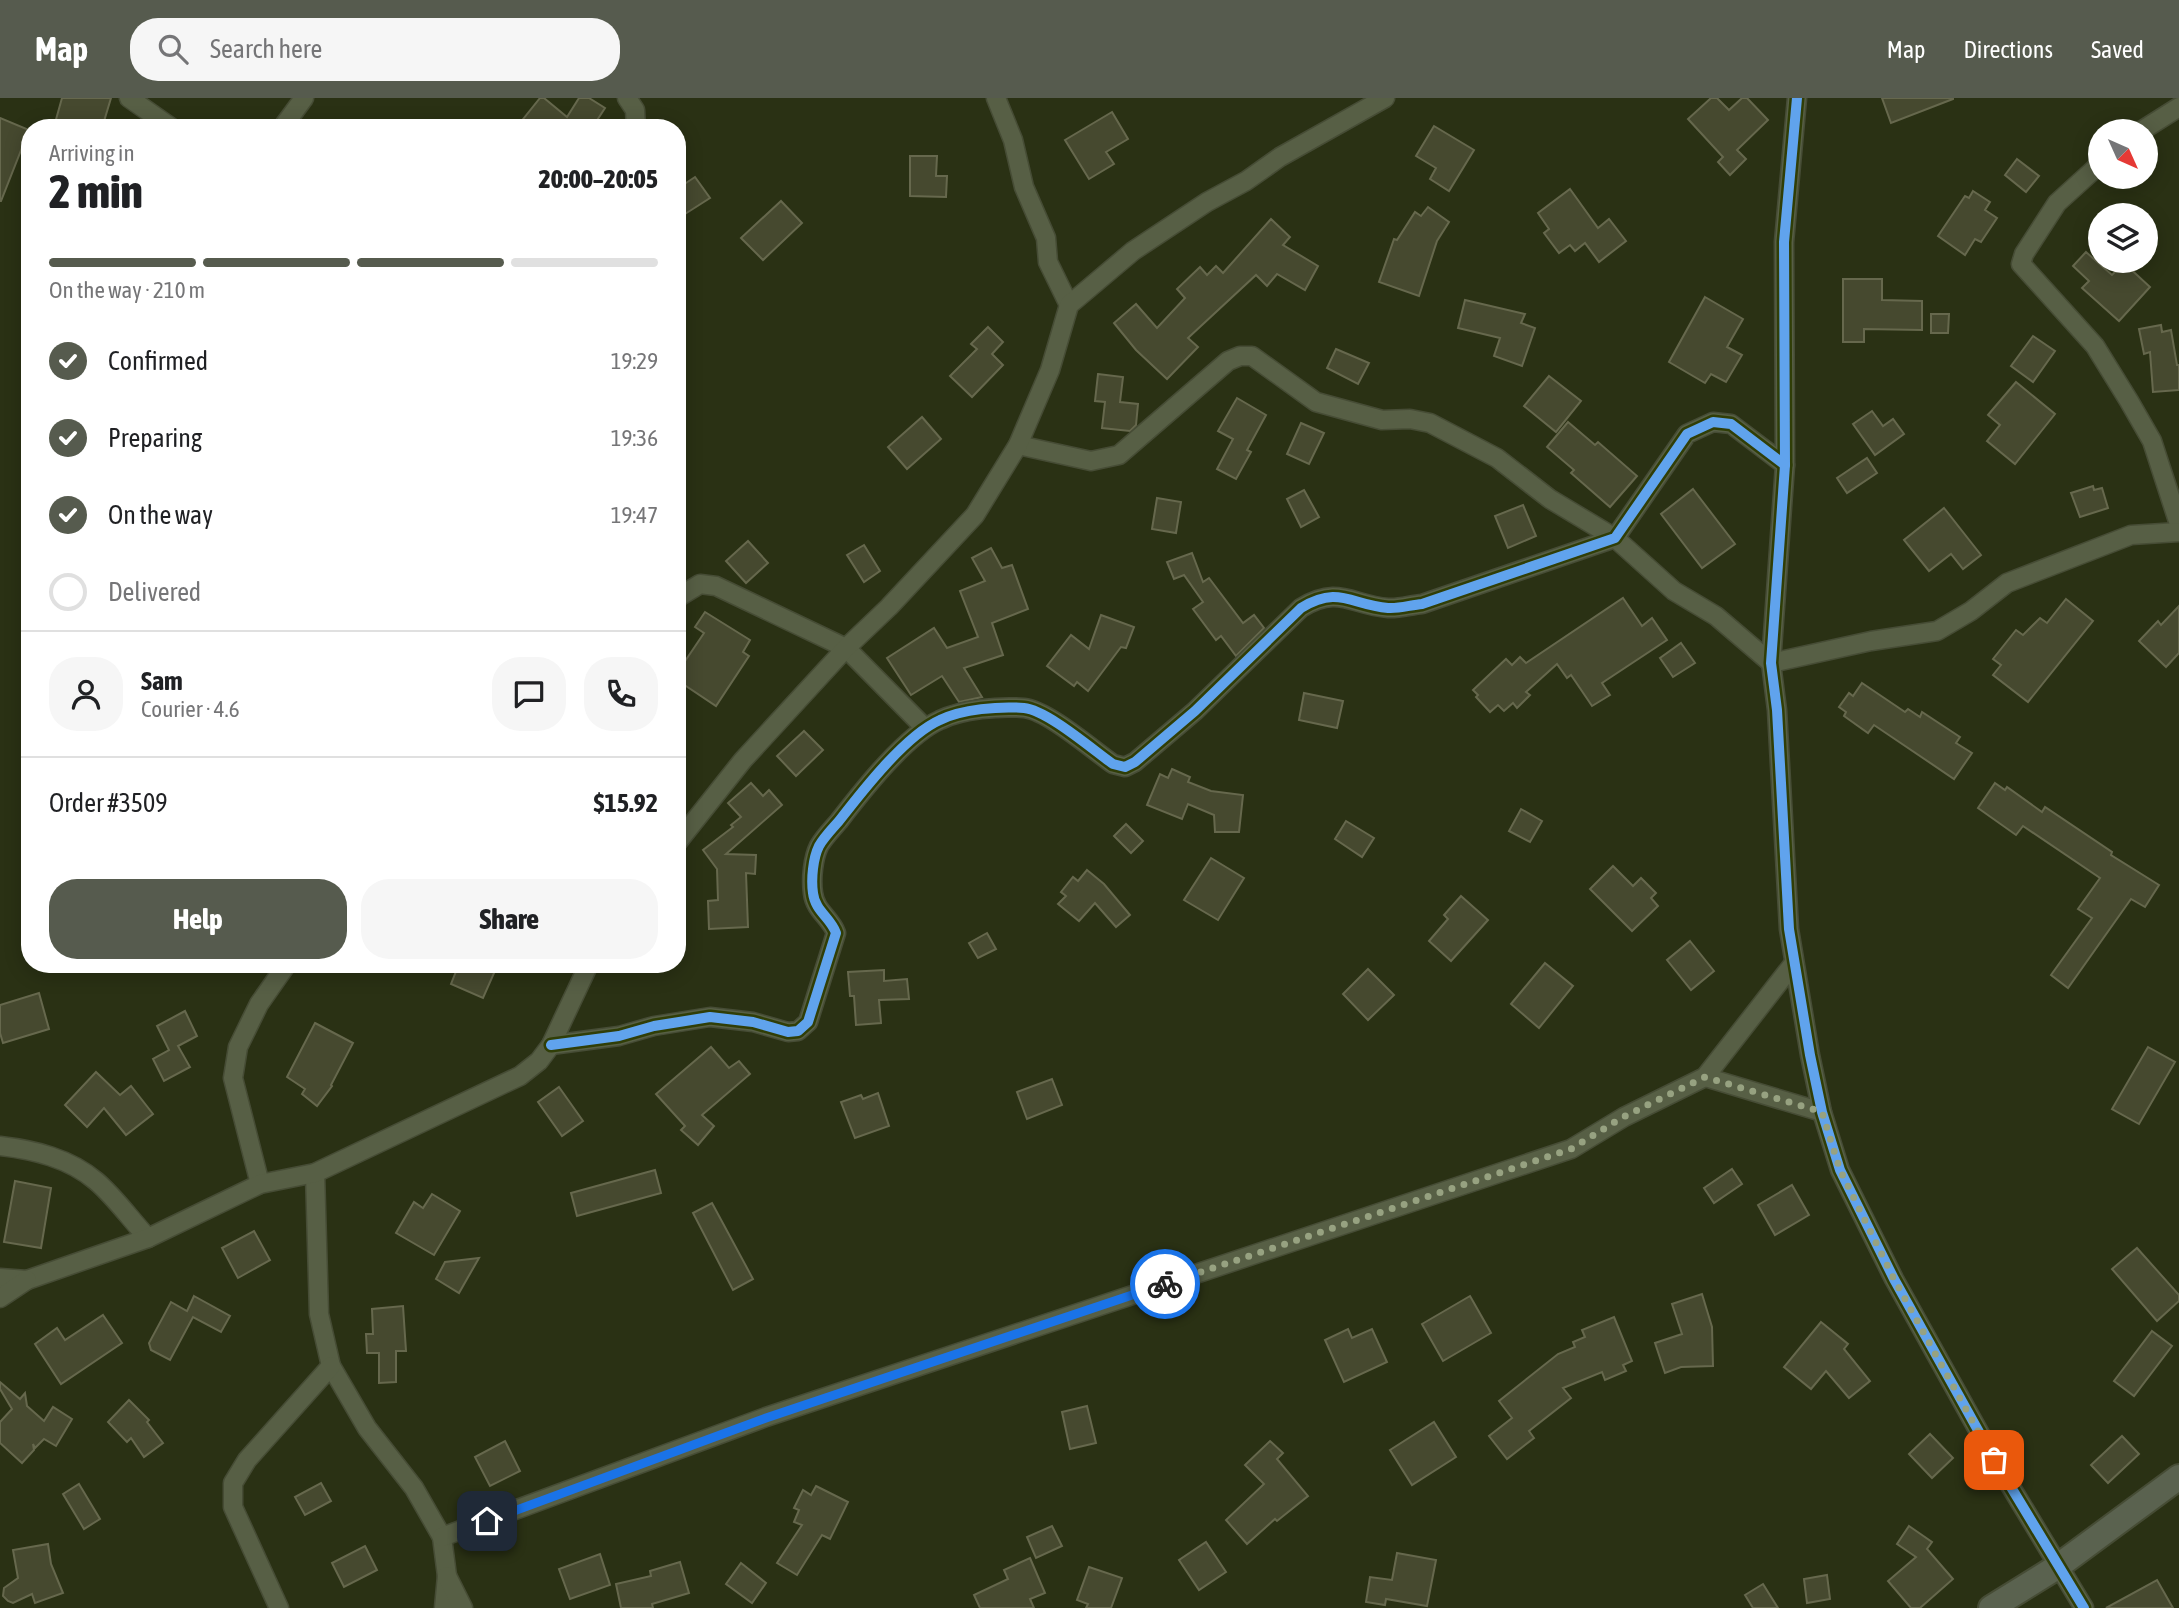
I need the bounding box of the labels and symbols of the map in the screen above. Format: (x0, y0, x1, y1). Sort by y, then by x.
north arrow (2088, 119, 2158, 189)
courier (1130, 1249, 1200, 1319)
pin (1964, 1430, 2024, 1490)
pin (457, 1491, 517, 1551)

